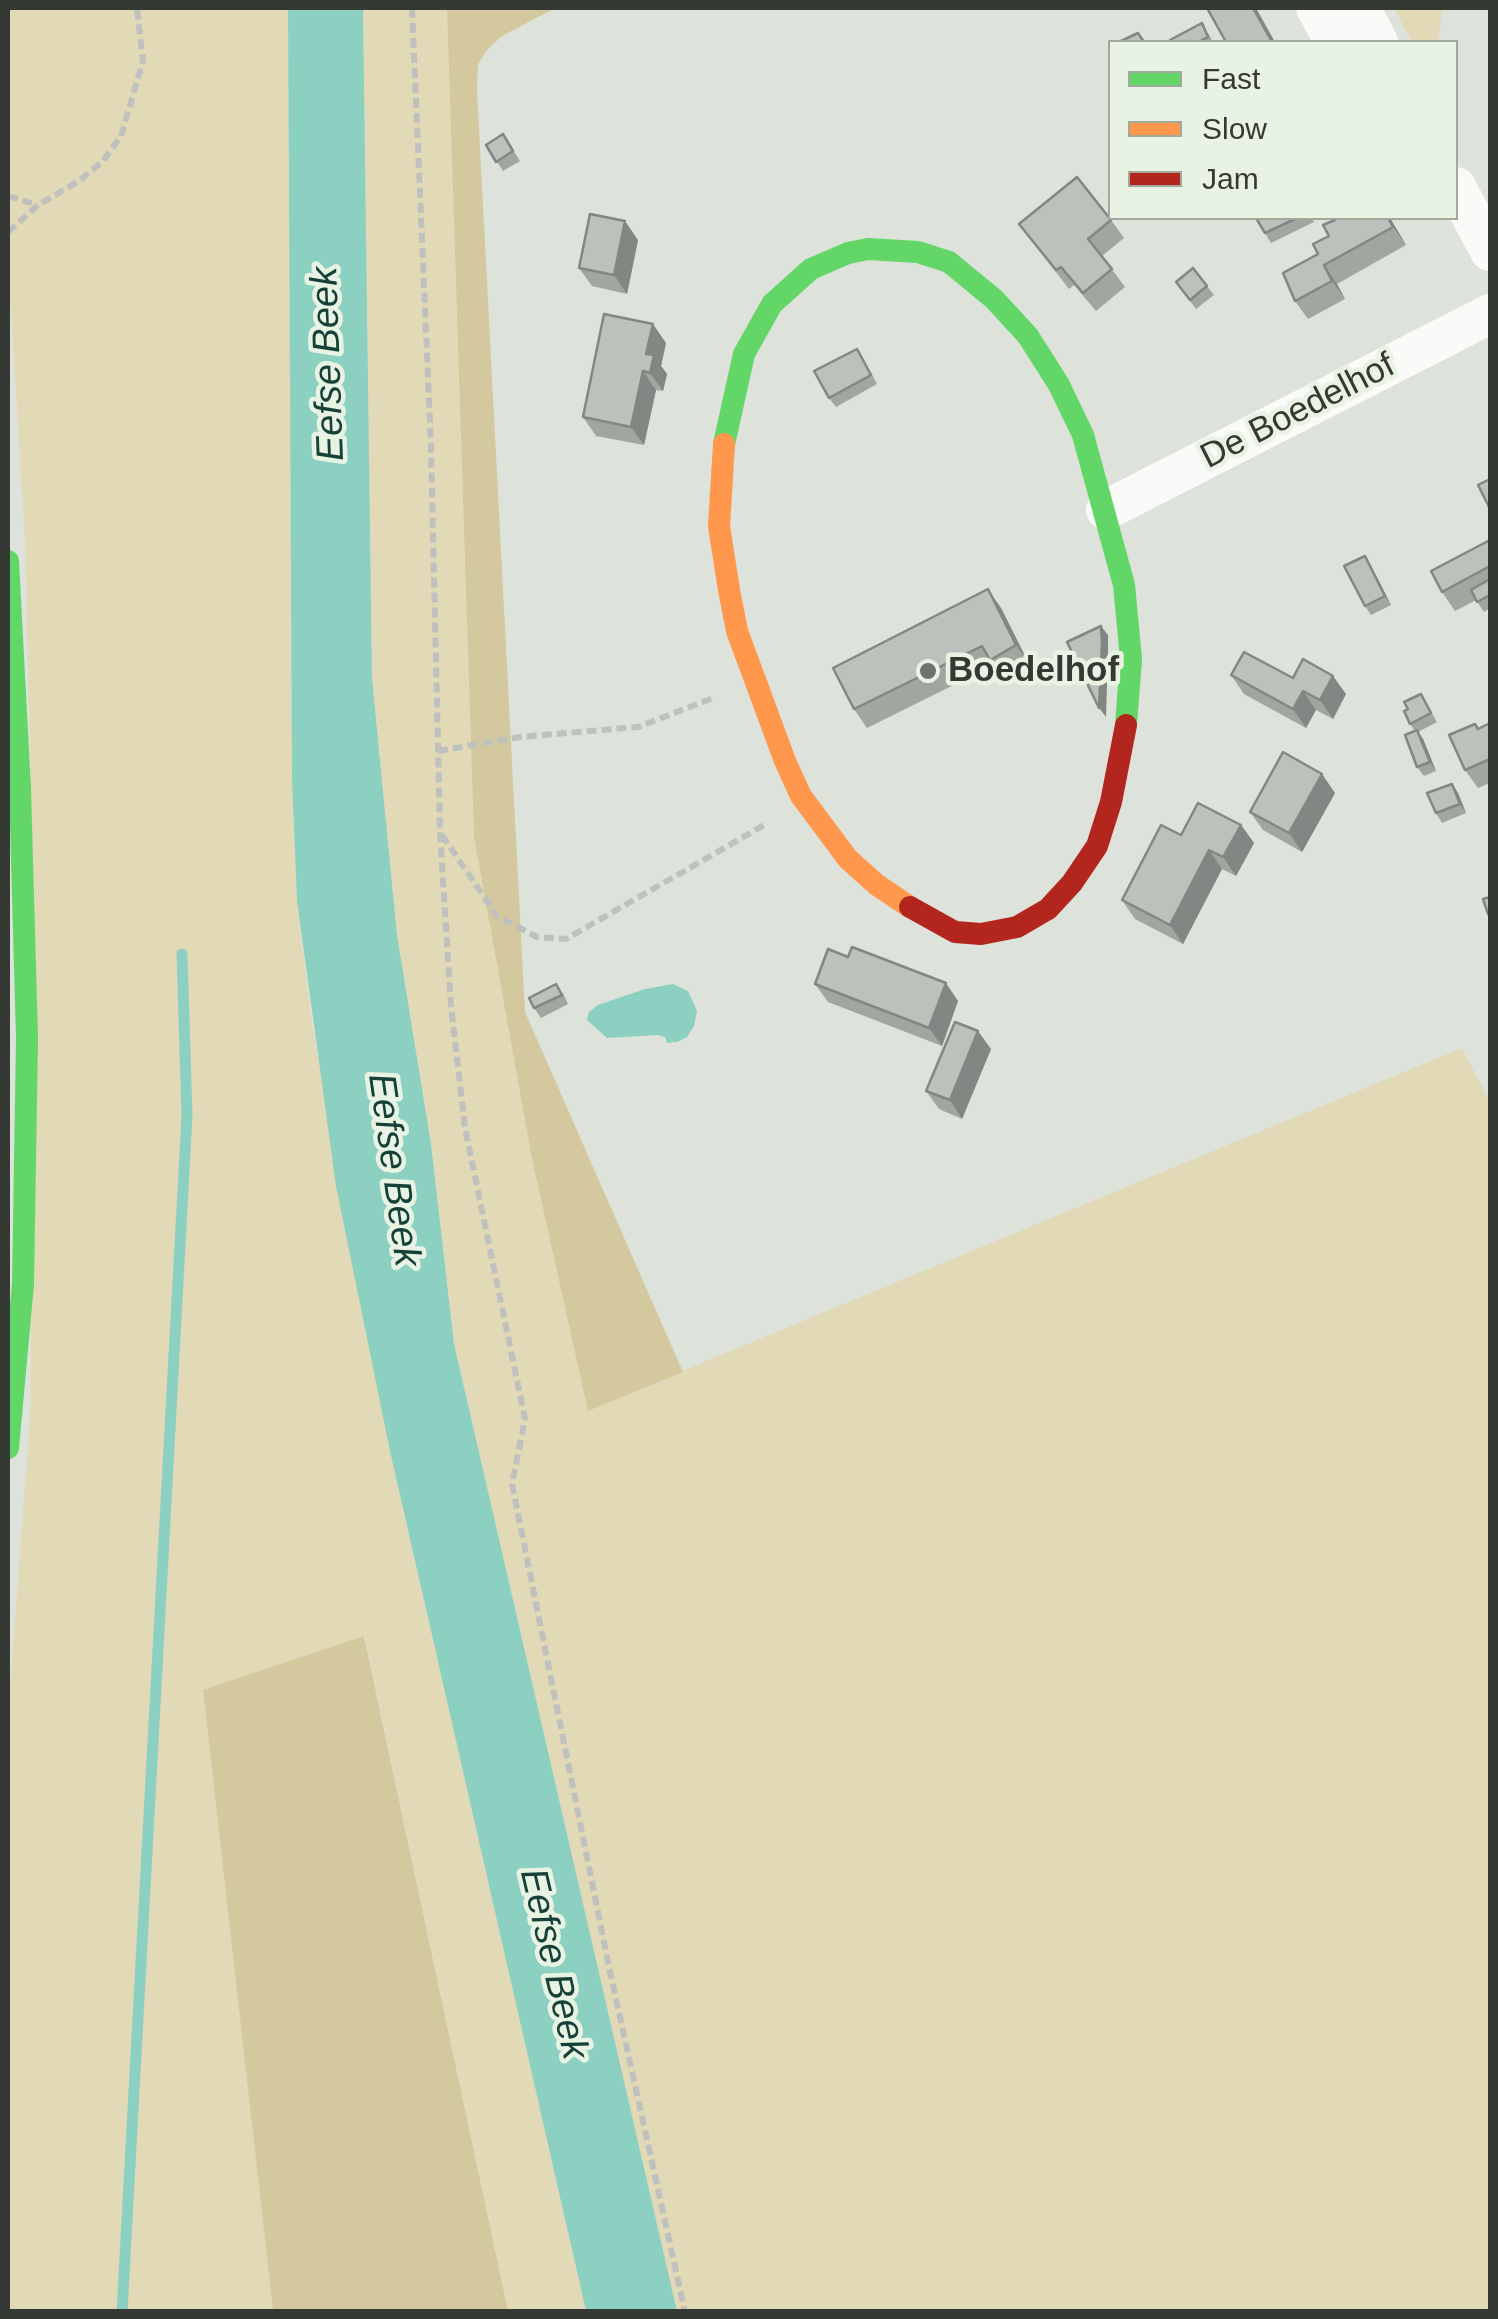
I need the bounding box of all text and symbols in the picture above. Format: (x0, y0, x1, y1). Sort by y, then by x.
legend (1108, 40, 1458, 220)
text: Fast (1202, 62, 1260, 95)
text: Slow (1202, 112, 1267, 145)
text: Jam (1202, 162, 1259, 195)
water label: Eefse Beek (303, 266, 355, 462)
street label: De Boedelhof (1194, 345, 1402, 479)
place label: Boedelhof (948, 650, 1119, 692)
marker: Boedelhof (917, 660, 939, 682)
water label: Eefse Beek (357, 1071, 429, 1269)
water label: Eefse Beek (509, 1864, 597, 2064)

